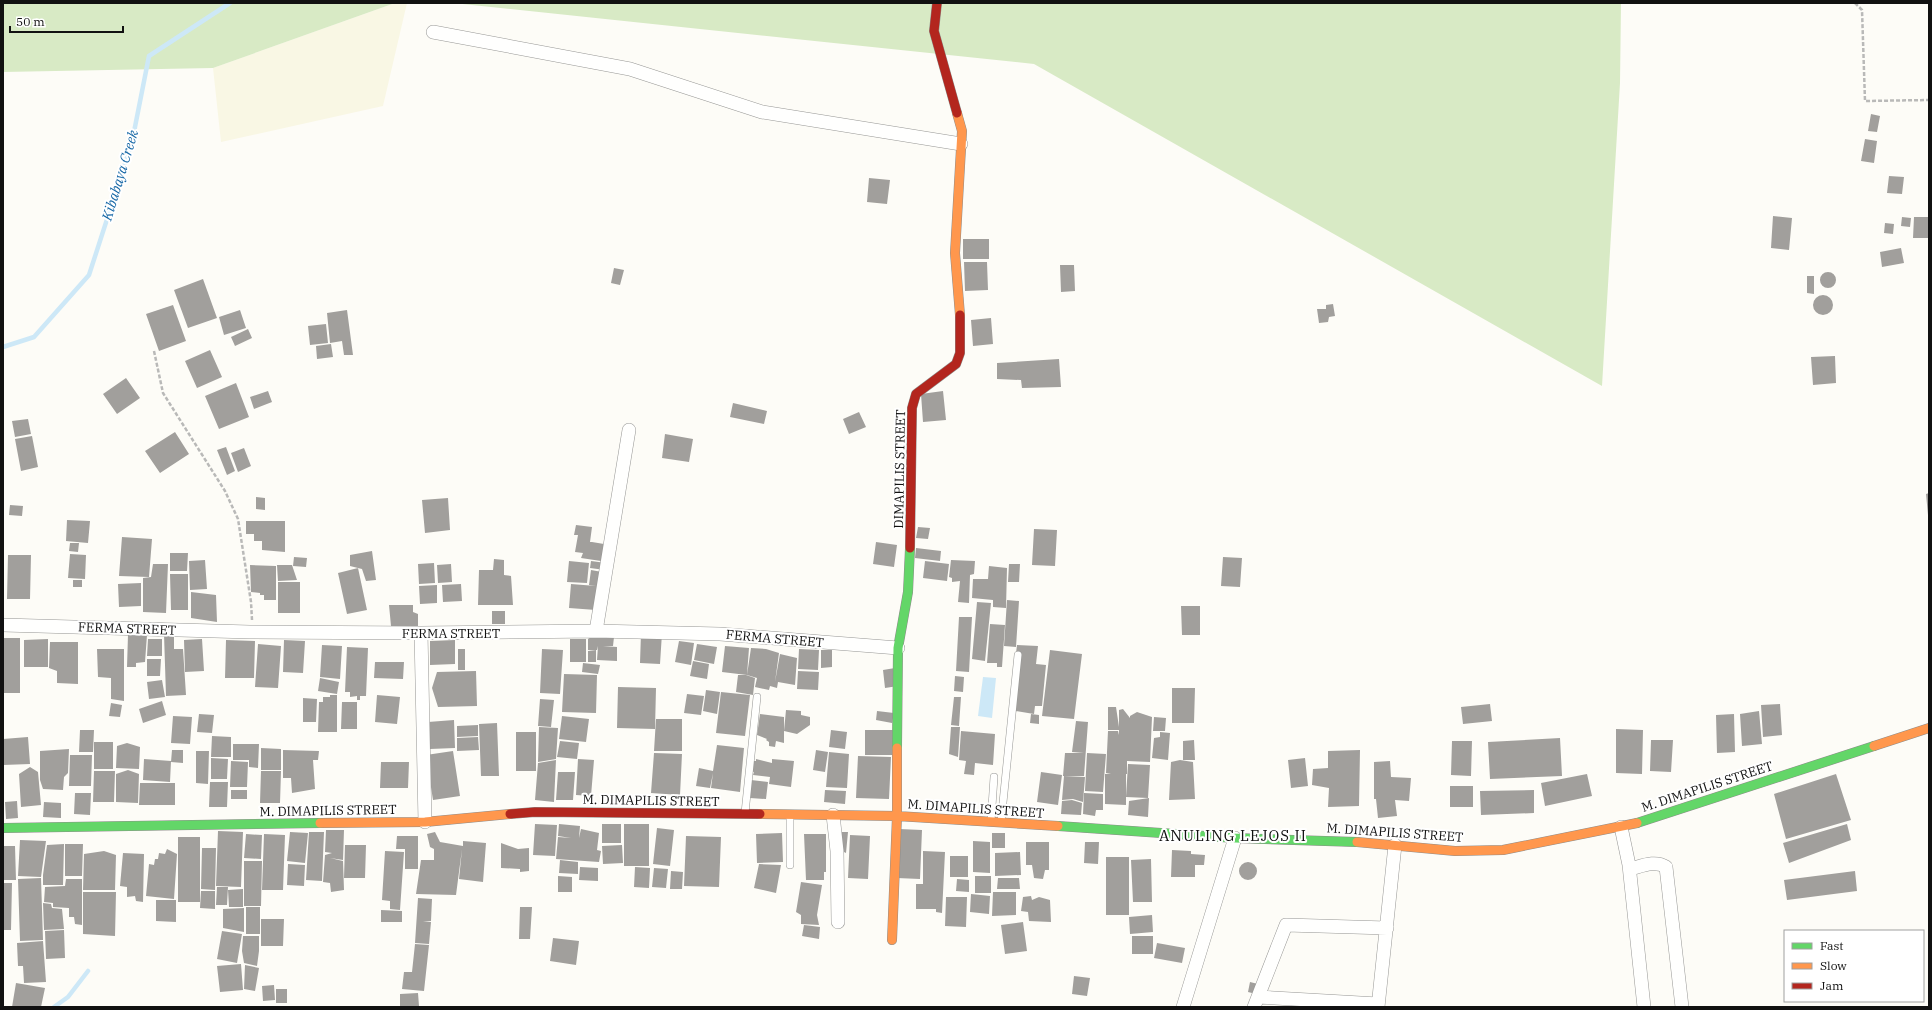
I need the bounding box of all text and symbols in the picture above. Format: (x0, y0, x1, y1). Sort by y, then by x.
scale bar (10, 8, 123, 34)
text: 50 m (16, 14, 45, 29)
water label: Kibabaya Creek (97, 127, 143, 224)
street label: DIMAPILIS STREET (890, 409, 909, 529)
street label: FERMA STREET (78, 618, 177, 639)
street label: FERMA STREET (402, 625, 501, 642)
street label: FERMA STREET (725, 626, 825, 651)
street label: M. DIMAPILIS STREET (1639, 757, 1775, 816)
street label: M. DIMAPILIS STREET (582, 791, 720, 810)
street label: M. DIMAPILIS STREET (907, 795, 1045, 822)
street label: M. DIMAPILIS STREET (259, 801, 397, 820)
street label: M. DIMAPILIS STREET (1326, 819, 1464, 846)
district label: ANULING LEJOS II (1159, 826, 1307, 845)
legend (1784, 930, 1924, 1002)
text: Fast (1820, 938, 1844, 953)
text: Slow (1820, 958, 1847, 973)
text: Jam (1820, 978, 1844, 993)

